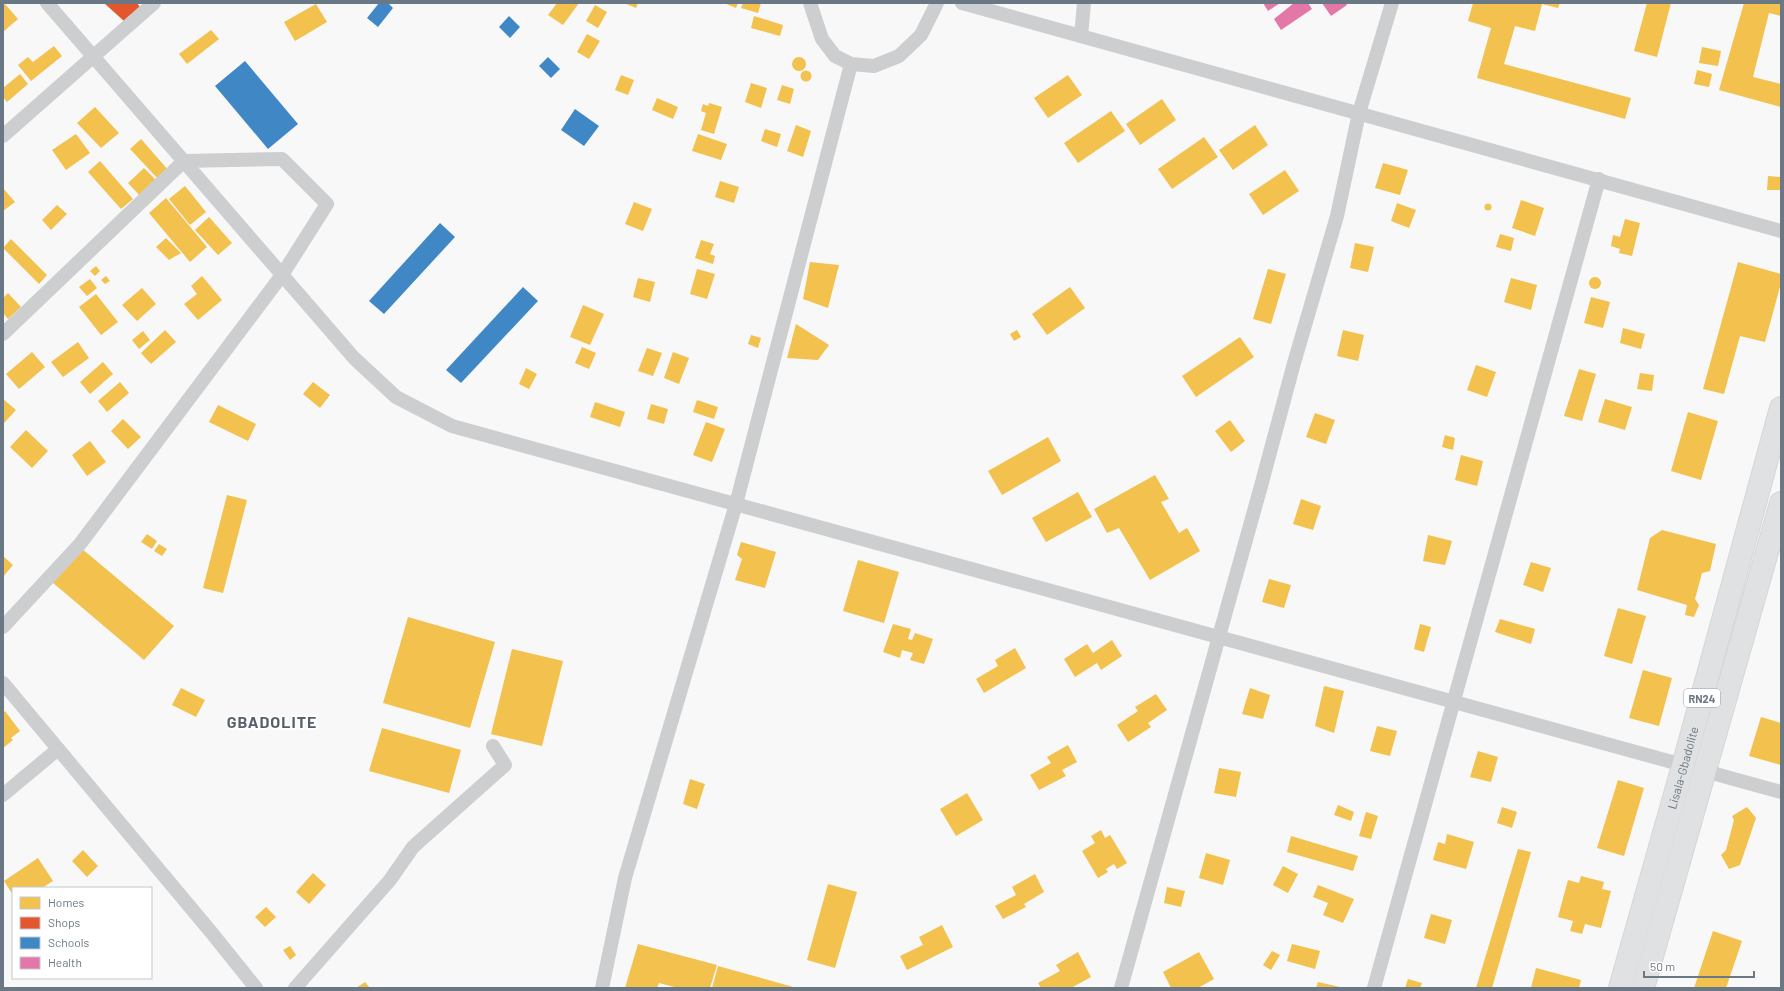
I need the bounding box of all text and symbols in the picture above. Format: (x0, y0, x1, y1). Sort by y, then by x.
road number: RN24 (1684, 689, 1720, 707)
district label: GBADOLITE (227, 712, 317, 731)
street label: Lisala-Gbadolite (1664, 725, 1701, 811)
legend (12, 887, 152, 979)
text: Homes (48, 895, 85, 909)
text: Shops (48, 915, 81, 929)
text: Schools (48, 935, 89, 949)
scale bar (1644, 953, 1754, 979)
text: Health (48, 955, 82, 969)
text: 50 m (1650, 959, 1675, 973)

